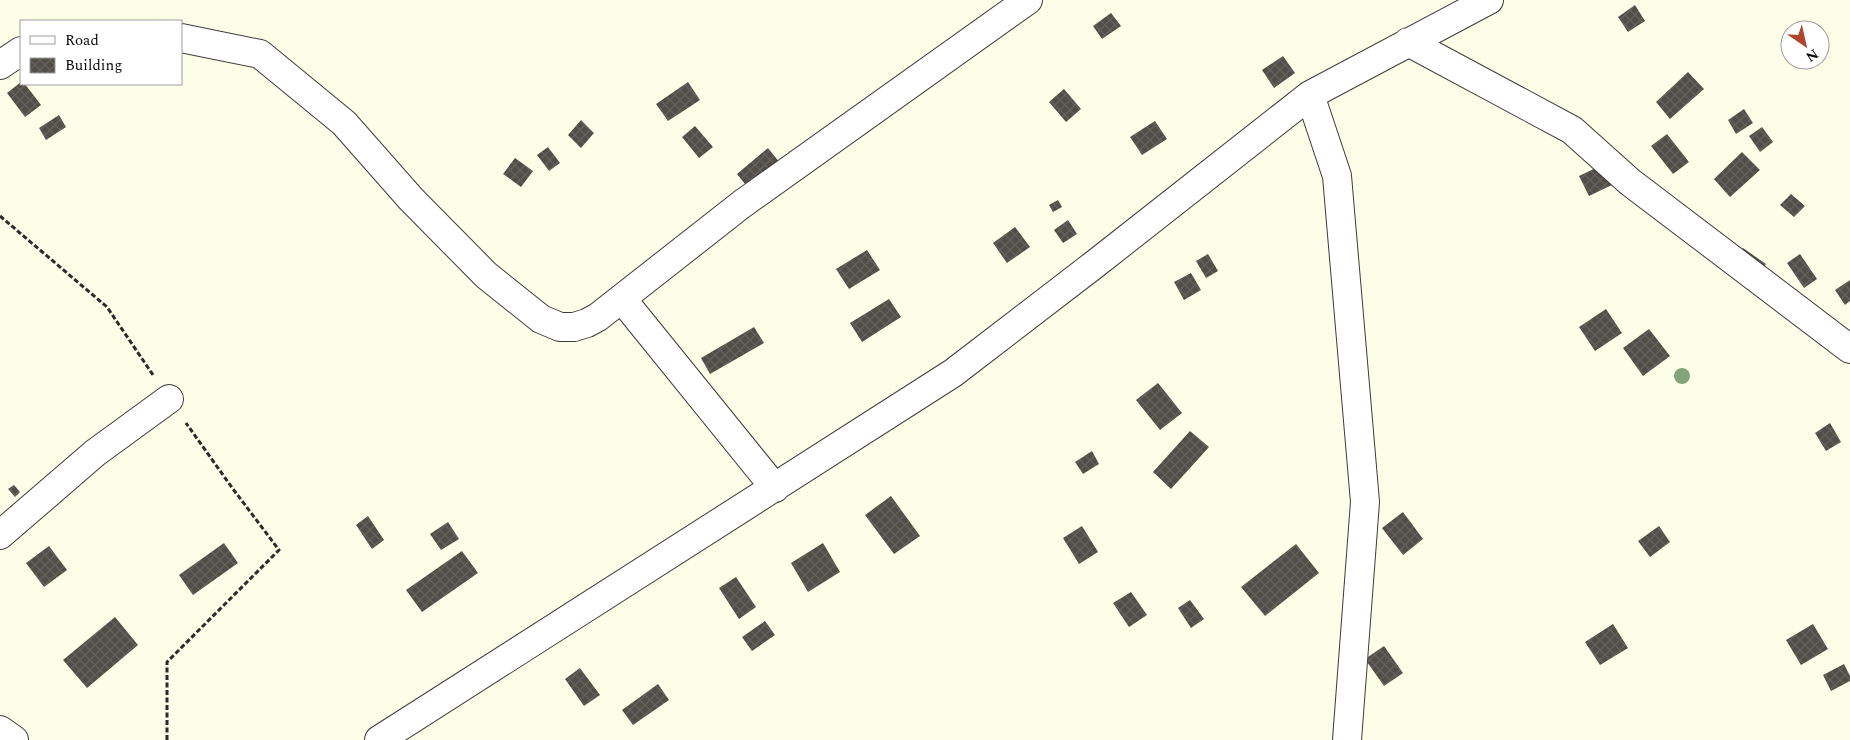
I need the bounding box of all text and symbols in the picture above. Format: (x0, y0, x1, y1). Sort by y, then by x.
legend (20, 20, 182, 85)
north arrow (1780, 20, 1830, 70)
text: Road (65, 29, 99, 52)
text: N (1801, 43, 1823, 67)
text: Building (65, 54, 122, 77)

